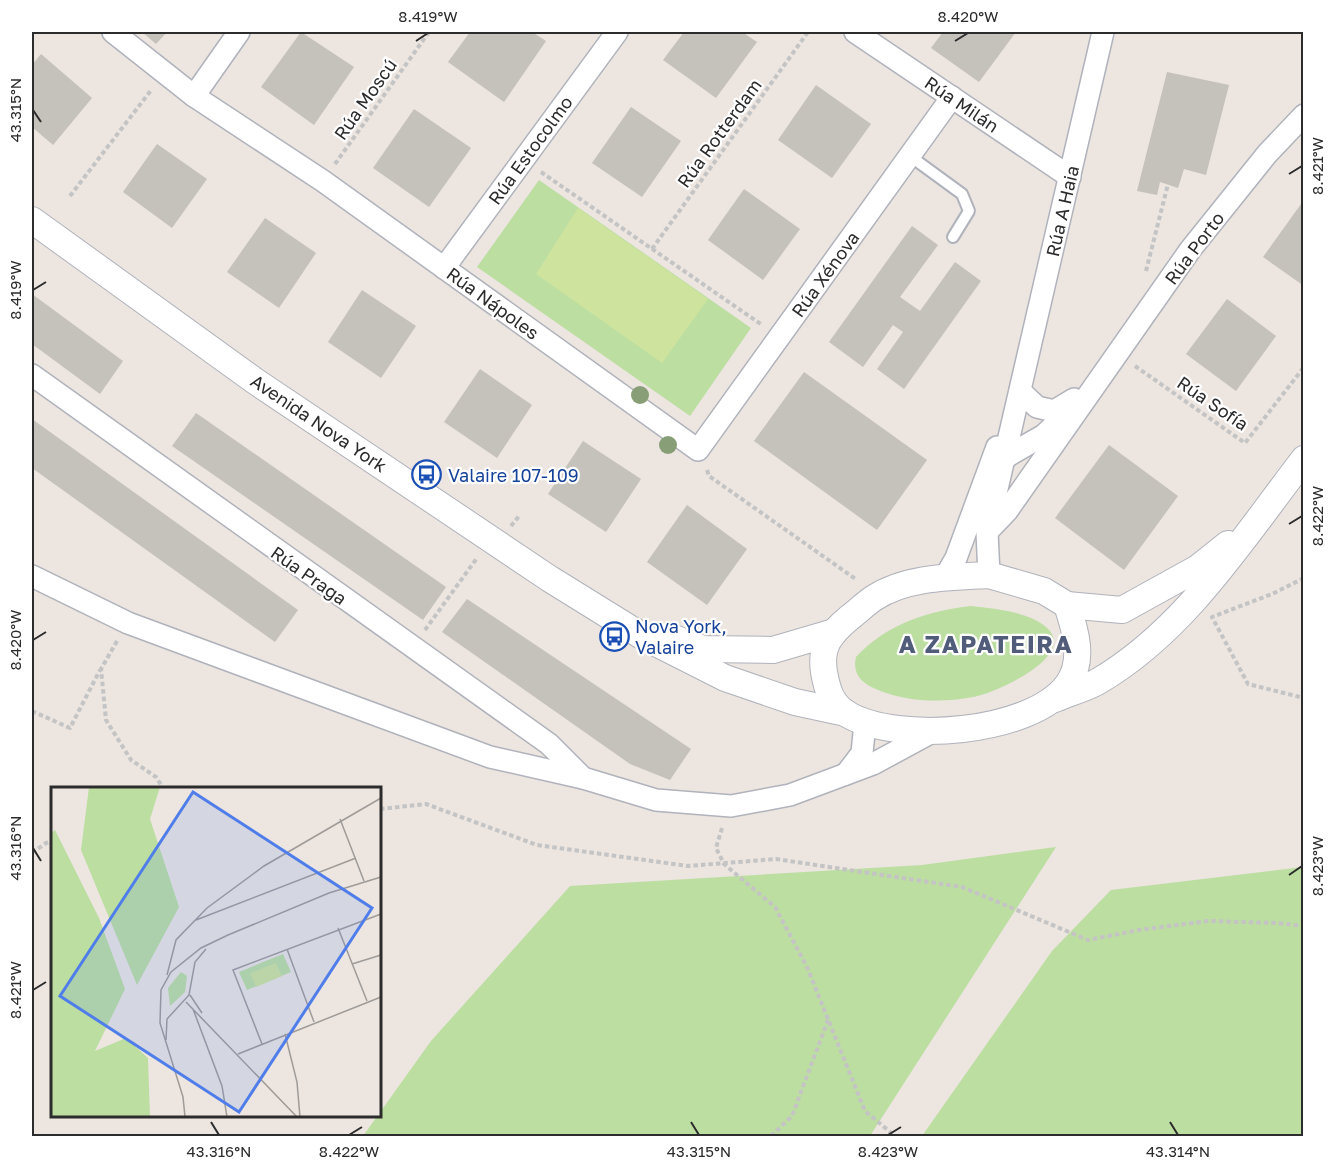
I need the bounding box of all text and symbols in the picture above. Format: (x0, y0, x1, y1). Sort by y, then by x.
text: 8.419°W (398, 7, 458, 25)
text: 8.420°W (937, 7, 999, 25)
street label: Rúa Moscú (329, 54, 401, 144)
street label: Rúa Milán (921, 71, 1003, 137)
street label: Rúa Rotterdam (672, 74, 766, 192)
text: 43.315°N (6, 78, 24, 142)
street label: Rúa Estocolmo (483, 91, 577, 209)
text: 8.421°W (1308, 137, 1326, 195)
street label: Rúa A Haia (1041, 163, 1083, 259)
street label: Rúa Porto (1160, 207, 1228, 289)
street label: Rúa Xénova (787, 227, 863, 321)
text: 8.419°W (6, 260, 24, 320)
street label: Rúa Nápoles (443, 262, 543, 344)
street label: Avenida Nova York (247, 369, 391, 477)
street label: Rúa Sofía (1173, 371, 1253, 435)
bus stop icon: Valaire 107-109 (411, 459, 443, 491)
place label: Valaire 107-109 (448, 464, 579, 486)
text: 8.422°W (1308, 486, 1326, 546)
street label: Rúa Praga (267, 541, 351, 609)
text: 8.420°W (6, 609, 24, 671)
place label: Nova York, Valaire (635, 615, 727, 658)
bus stop icon: Nova York, Valaire (598, 620, 630, 652)
district label: A ZAPATEIRA (899, 629, 1073, 658)
inset map (51, 787, 381, 1117)
text: 43.316°N (6, 816, 24, 880)
text: 8.423°W (1308, 836, 1326, 896)
text: 8.421°W (6, 961, 24, 1019)
text: 43.316°N (187, 1142, 251, 1160)
text: 8.422°W (319, 1142, 379, 1160)
text: 43.315°N (667, 1142, 731, 1160)
text: 8.423°W (858, 1142, 918, 1160)
text: 43.314°N (1146, 1142, 1210, 1160)

